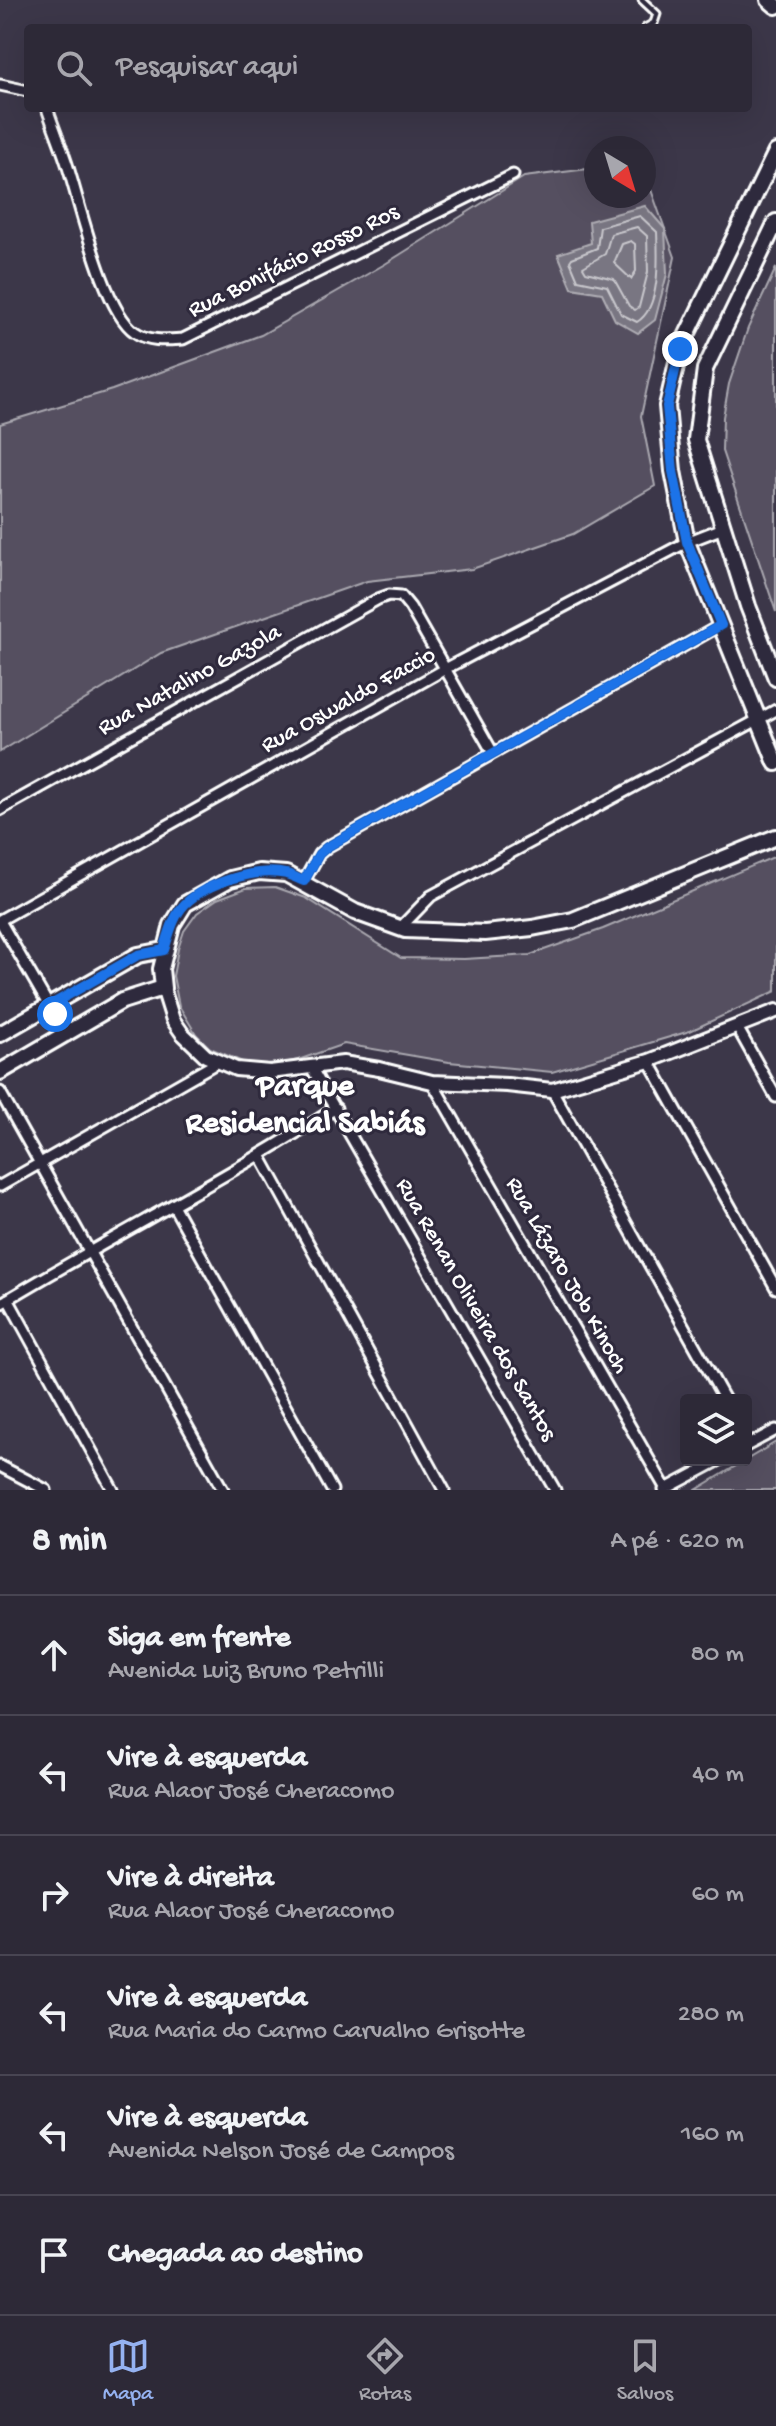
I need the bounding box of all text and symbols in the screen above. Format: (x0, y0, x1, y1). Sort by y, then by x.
search box (24, 24, 752, 112)
icon: search (52, 46, 96, 90)
text: Pesquisar aqui (116, 51, 298, 86)
north arrow (584, 136, 656, 208)
street label: Rua Bonifácio Rosso Ros (184, 198, 405, 326)
route end (662, 331, 698, 367)
street label: Rua Natalino Gazola (93, 618, 287, 743)
street label: Rua Oswaldo Faccio (257, 641, 441, 761)
route start (37, 996, 73, 1032)
district label: Parque Residencial Sabiás (185, 1069, 427, 1144)
street label: Rua Lázaro Job Kinoch (498, 1172, 634, 1380)
street label: Rua Renan Oliveira dos Santos (388, 1174, 563, 1447)
map controls (680, 1394, 752, 1466)
button: layers (680, 1394, 752, 1466)
text: 8 min (32, 1522, 106, 1562)
text: A pé · 620 m (611, 1527, 744, 1558)
text: Siga em frente (108, 1622, 290, 1657)
icon: ahead (32, 1633, 76, 1677)
text: 80 m (690, 1640, 744, 1671)
text: Avenida Luiz Bruno Petrilli (108, 1657, 384, 1688)
text: Vire à esquerda (108, 1742, 307, 1777)
icon: left (32, 1753, 76, 1797)
text: 40 m (692, 1760, 744, 1791)
text: Rua Alaor José Cheracomo (108, 1777, 395, 1808)
text: Vire à direita (108, 1862, 274, 1897)
icon: right (32, 1873, 76, 1917)
text: 60 m (691, 1880, 744, 1911)
text: Rua Alaor José Cheracomo (108, 1897, 395, 1928)
text: Vire à esquerda (108, 1982, 307, 2017)
icon: left (32, 1993, 76, 2037)
text: 280 m (678, 2000, 744, 2031)
text: Rua Maria do Carmo Carvalho Grisotte (108, 2017, 525, 2048)
text: Vire à esquerda (108, 2102, 307, 2137)
icon: left (32, 2113, 76, 2157)
text: 160 m (681, 2120, 744, 2151)
text: Avenida Nelson José de Campos (108, 2137, 454, 2168)
icon: arrive (32, 2233, 76, 2277)
text: Chegada ao destino (108, 2238, 363, 2273)
tab: Mapa (103, 2334, 153, 2408)
tab: Rotas (359, 2334, 411, 2408)
tab: Salvos (617, 2334, 673, 2408)

